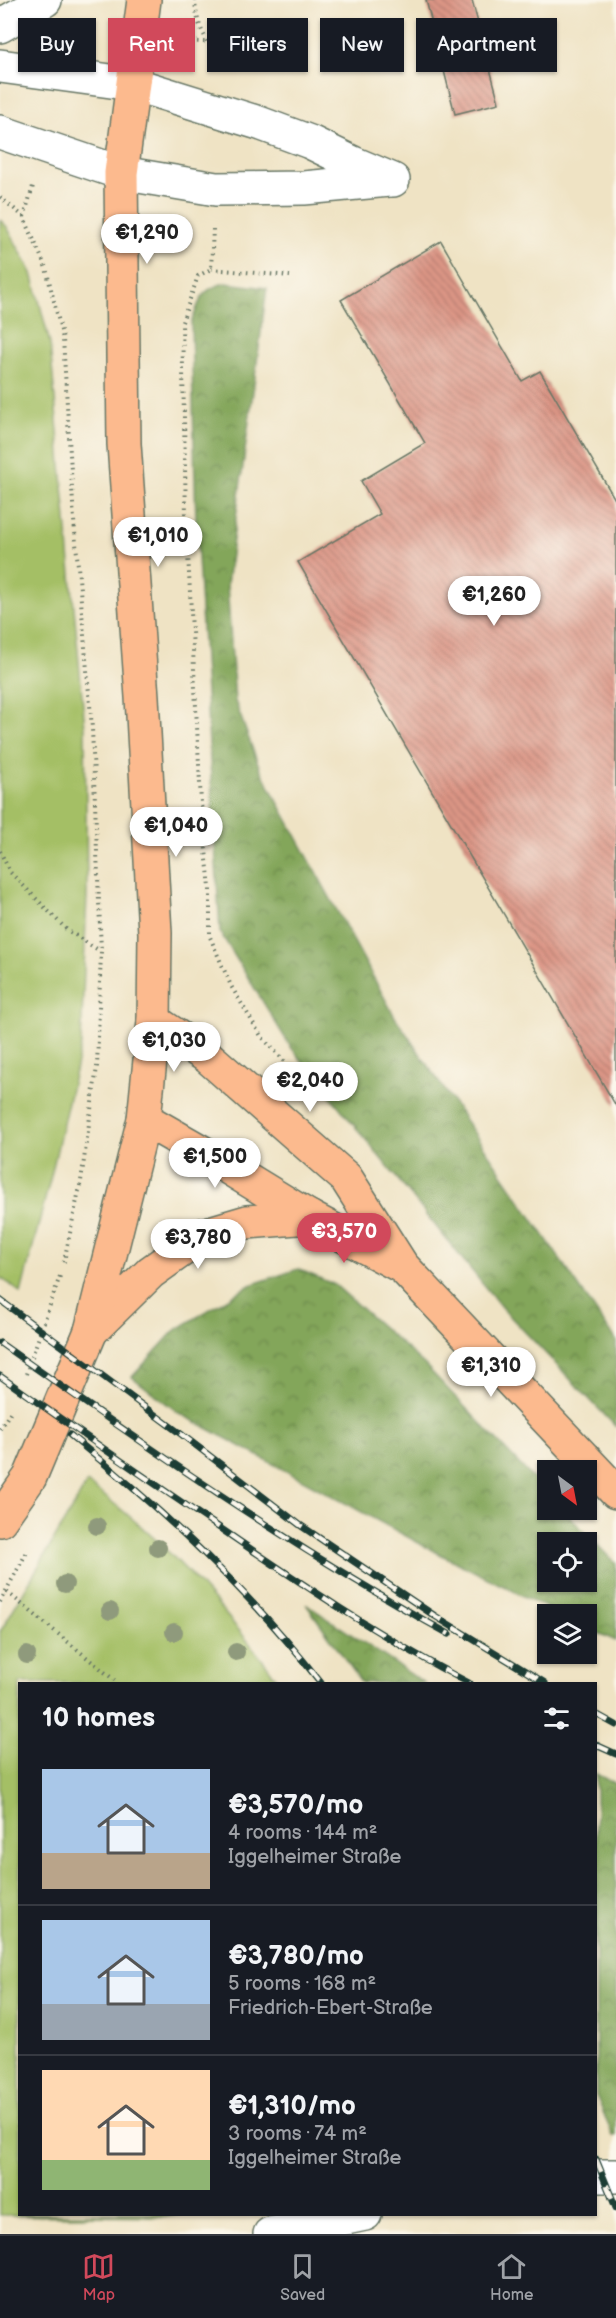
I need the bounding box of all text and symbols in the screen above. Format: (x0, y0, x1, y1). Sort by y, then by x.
chip: Buy (18, 18, 96, 72)
chip: Rent (108, 18, 195, 72)
chip: Filters (207, 18, 308, 72)
chip: New (320, 18, 404, 72)
chip: Apartment (416, 18, 557, 72)
pin: €1,290 (98, 214, 196, 265)
text: €1,290 (115, 221, 179, 245)
pin: €1,010 (109, 517, 207, 568)
text: €1,010 (127, 524, 189, 548)
pin: €1,260 (445, 576, 543, 627)
text: €1,260 (462, 583, 526, 607)
pin: €1,040 (127, 807, 225, 858)
text: €1,040 (144, 814, 208, 838)
pin: €1,030 (125, 1022, 223, 1073)
text: €1,030 (142, 1029, 206, 1053)
pin: €2,040 (261, 1062, 359, 1113)
text: €2,040 (276, 1069, 344, 1093)
pin: €1,500 (166, 1138, 264, 1189)
text: €1,500 (183, 1145, 247, 1169)
pin: €3,570 (295, 1213, 393, 1264)
pin: €3,780 (149, 1219, 247, 1270)
text: €3,570 (311, 1220, 377, 1244)
text: €3,780 (165, 1226, 231, 1250)
pin: €1,310 (442, 1347, 540, 1398)
text: €1,310 (461, 1354, 521, 1378)
north arrow (537, 1460, 597, 1520)
map controls (537, 1460, 597, 1664)
button: locate (537, 1532, 597, 1592)
button: layers (537, 1604, 597, 1664)
icon: filters (540, 1702, 573, 1735)
text: 10 homes (42, 1703, 155, 1734)
text: €3,570/mo (228, 1790, 363, 1821)
icon: home (90, 1793, 162, 1865)
text: 4 rooms · 144 m² (228, 1821, 377, 1845)
text: Iggelheimer Straße (228, 1845, 401, 1869)
text: €3,780/mo (228, 1941, 364, 1972)
icon: home (90, 1944, 162, 2016)
text: 5 rooms · 168 m² (228, 1972, 376, 1996)
text: Friedrich-Ebert-Straße (228, 1996, 433, 2020)
text: €1,310/mo (228, 2091, 356, 2122)
icon: home (90, 2094, 162, 2166)
text: 3 rooms · 74 m² (228, 2122, 367, 2146)
text: Iggelheimer Straße (228, 2146, 401, 2170)
tab: Map (82, 2250, 115, 2305)
tab: Saved (280, 2250, 325, 2305)
tab: Home (490, 2250, 534, 2305)

